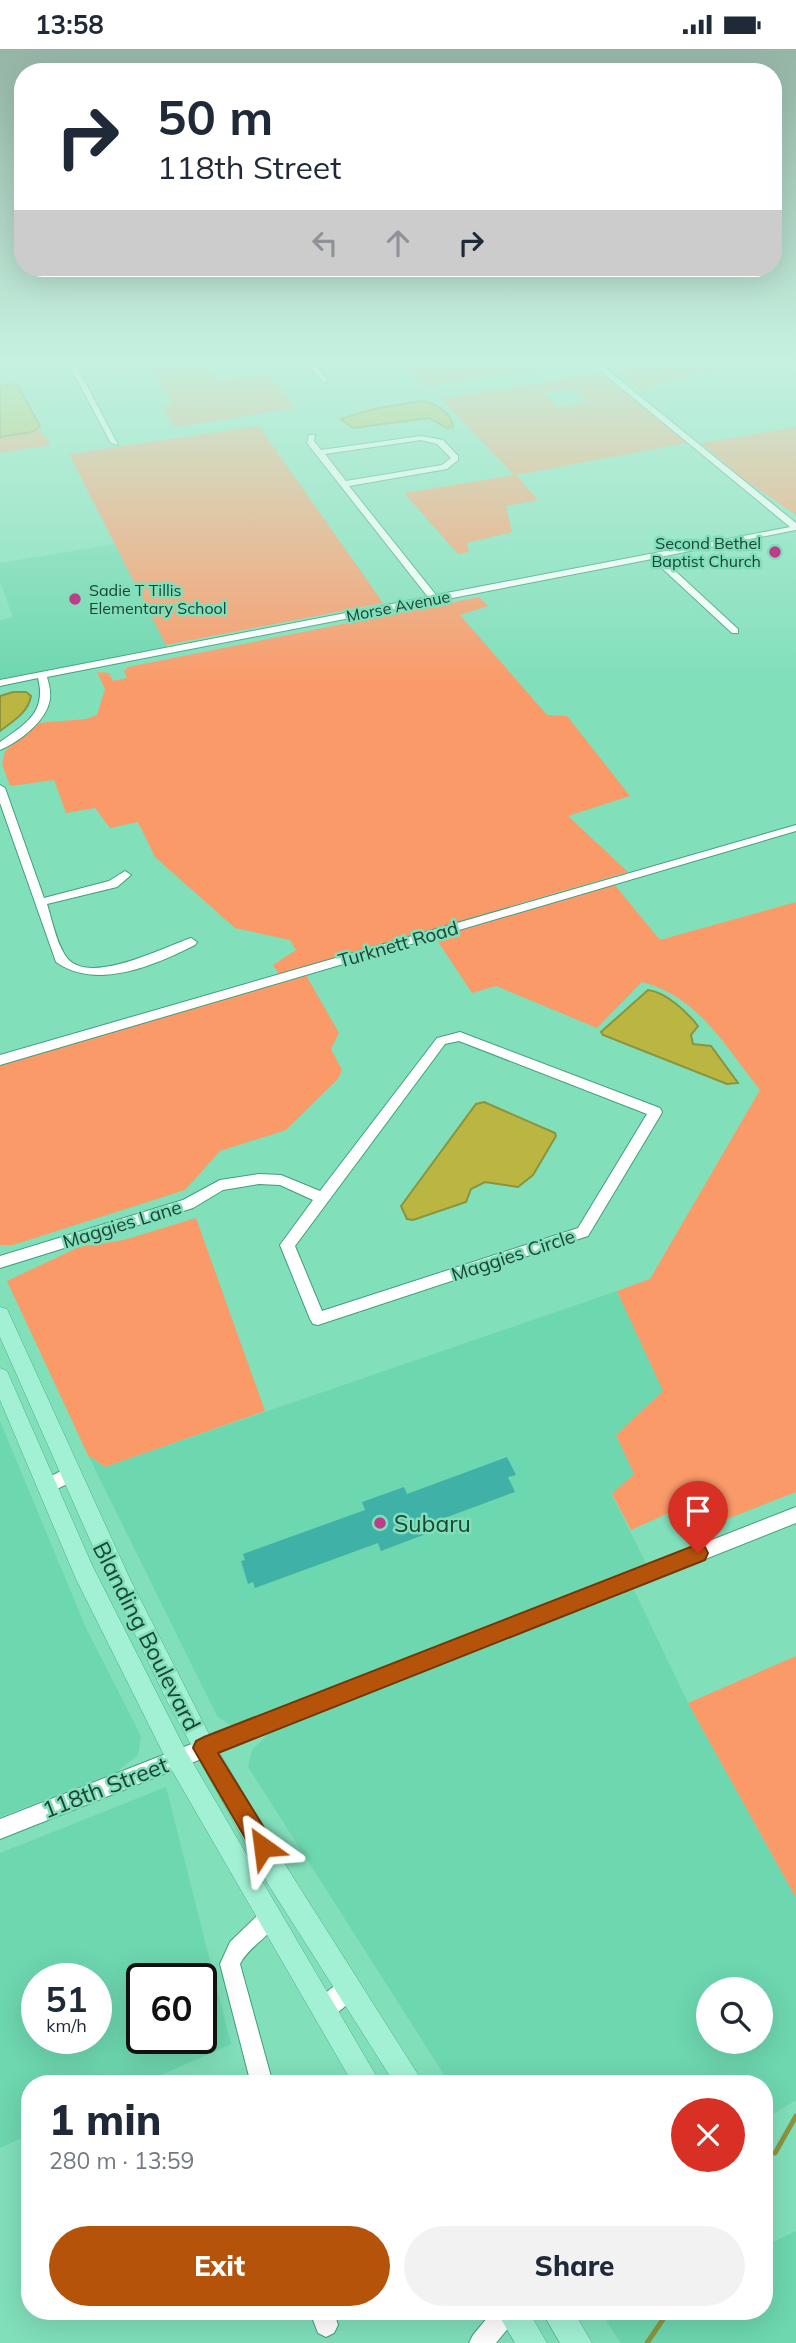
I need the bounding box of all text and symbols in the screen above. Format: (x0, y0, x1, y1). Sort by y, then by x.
text: 13:58 (35, 8, 104, 41)
text: 50 m (157, 86, 273, 147)
icon: right (42, 91, 133, 182)
text: 118th Street (157, 147, 341, 187)
icon: left (306, 224, 344, 262)
icon: ahead (379, 224, 417, 262)
icon: right (452, 224, 490, 262)
place label: Second Bethel Baptist Church (651, 533, 761, 571)
marker: Second Bethel Baptist Church (767, 544, 783, 560)
place label: Sadie T Tillis Elementary School (89, 580, 227, 618)
street label: Morse Avenue (344, 586, 452, 626)
marker: Sadie T Tillis Elementary School (67, 591, 83, 607)
street label: Turknett Road (335, 915, 461, 973)
street label: Maggies Lane (60, 1195, 184, 1253)
street label: Maggies Circle (448, 1224, 578, 1286)
pin (668, 1481, 728, 1553)
icon: arrive (679, 1492, 717, 1530)
place label: Subaru (394, 1509, 471, 1538)
marker: Subaru (372, 1515, 388, 1531)
street label: Blanding Boulevard (87, 1536, 207, 1736)
street label: 118th Street (38, 1750, 172, 1824)
position arrow (226, 1810, 300, 1884)
speed limit sign: 60 (126, 1963, 217, 2054)
text: 51 (45, 1977, 88, 2021)
map controls (696, 1977, 773, 2054)
button: search (696, 1977, 773, 2054)
text: km/h (46, 2014, 87, 2037)
text: 1 min (49, 2093, 162, 2146)
button: close (671, 2098, 745, 2172)
text: 280 m · 13:59 (49, 2146, 194, 2175)
button: Exit (49, 2226, 390, 2306)
button: Share (404, 2226, 745, 2306)

